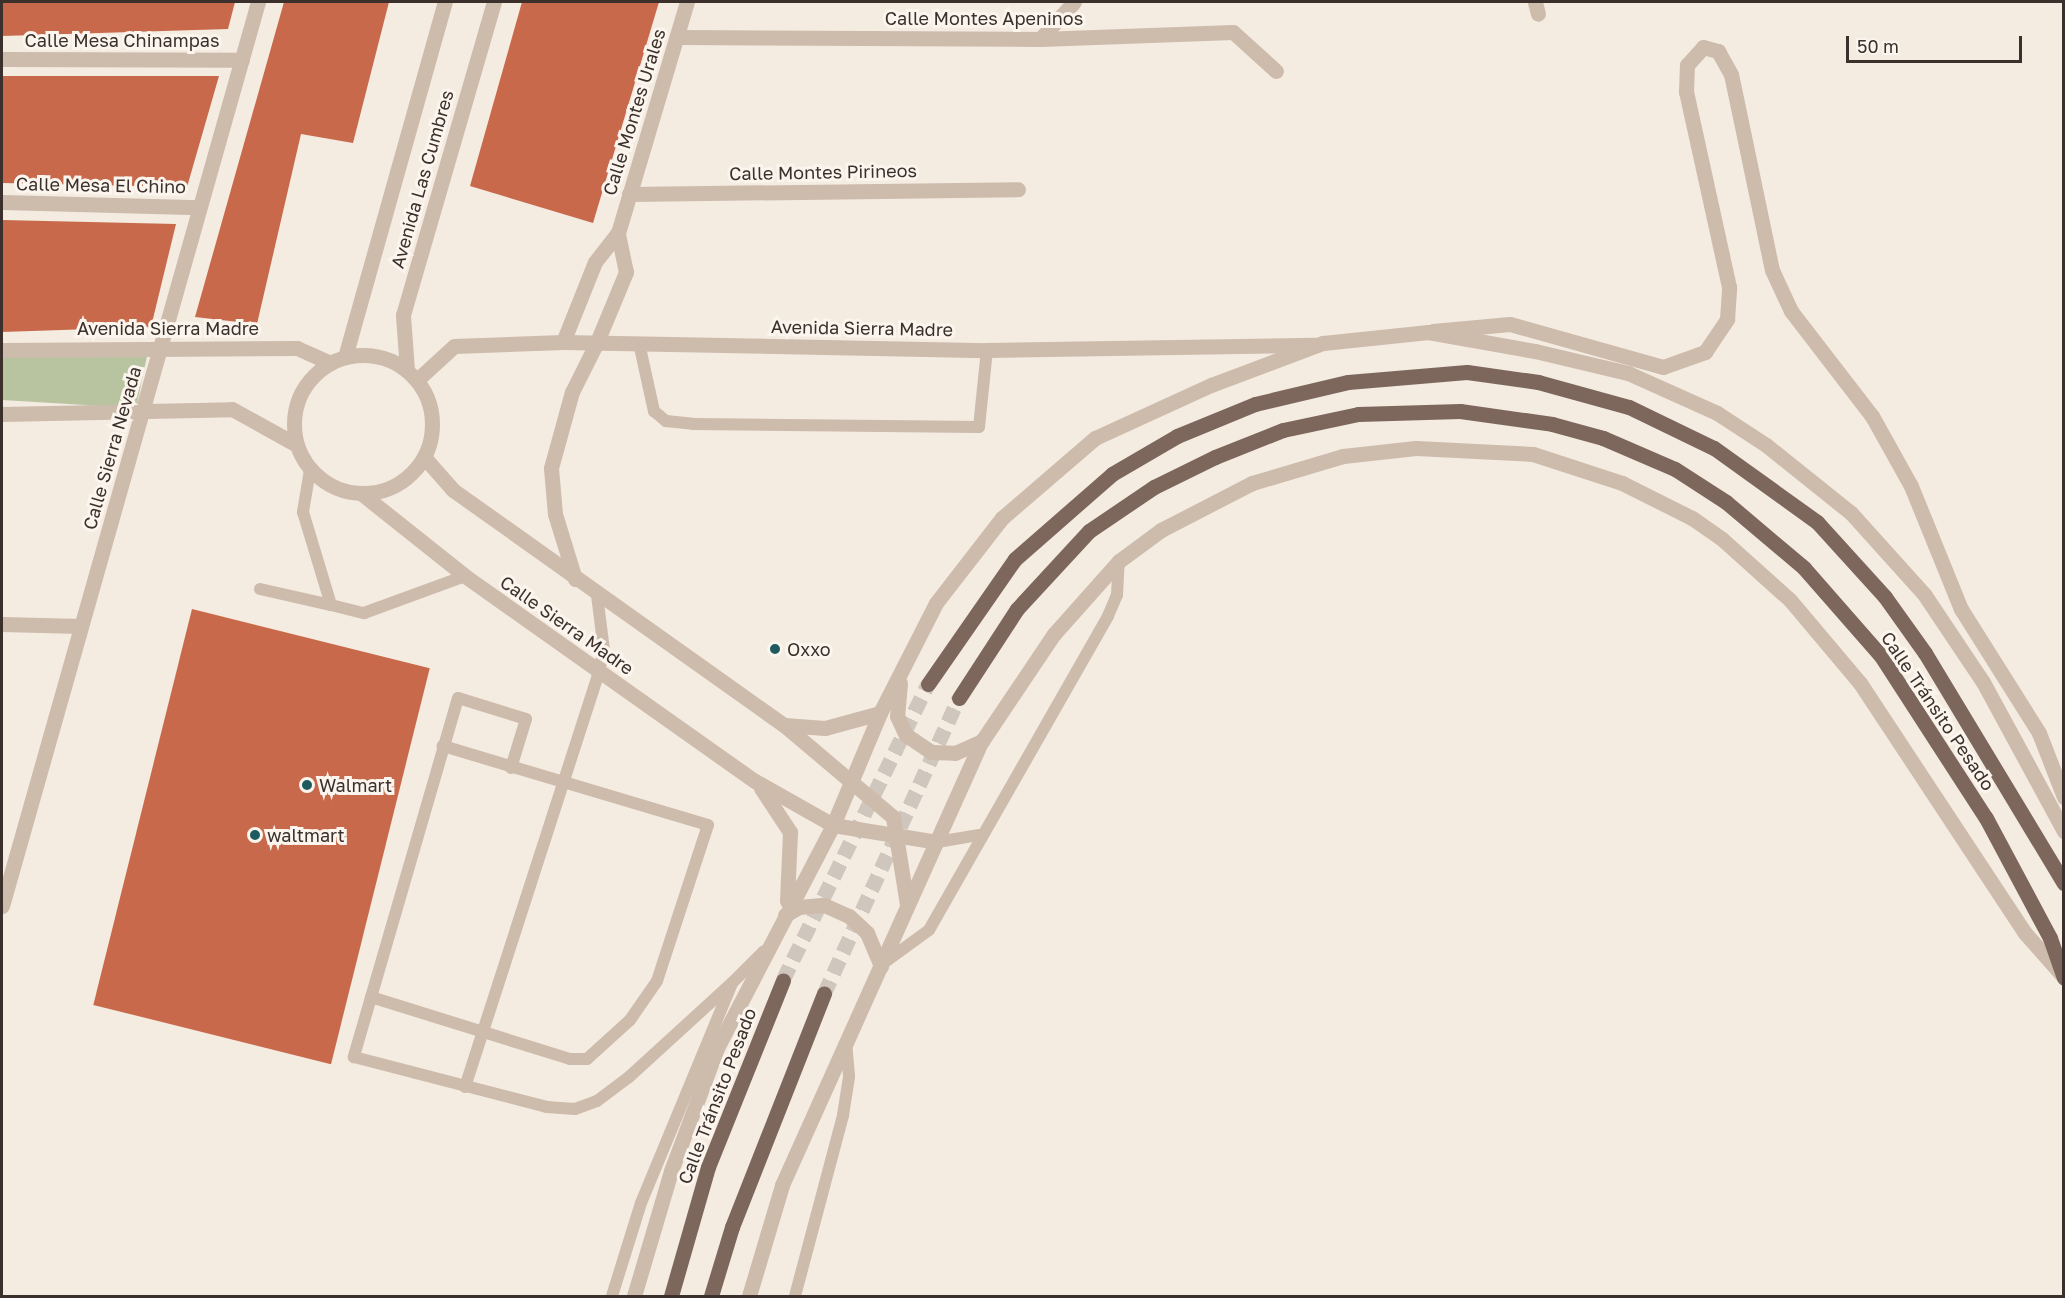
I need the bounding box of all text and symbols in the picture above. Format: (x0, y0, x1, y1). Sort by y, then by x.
street label: Calle Montes Apeninos (885, 7, 1083, 29)
scale bar (1849, 24, 2024, 62)
street label: Calle Montes Urales (598, 26, 670, 198)
street label: Calle Mesa Chinampas (25, 29, 219, 51)
text: 50 m (1857, 35, 1899, 57)
street label: Avenida Las Cumbres (386, 87, 458, 271)
street label: Calle Montes Pirineos (729, 160, 917, 184)
street label: Calle Mesa El Chino (16, 173, 186, 197)
street label: Avenida Sierra Madre (771, 316, 953, 340)
street label: Avenida Sierra Madre (77, 317, 259, 339)
street label: Calle Sierra Nevada (78, 364, 146, 532)
street label: Calle Sierra Madre (496, 571, 638, 679)
street label: Calle Tránsito Pesado (1877, 628, 1999, 794)
place label: Oxxo (787, 638, 831, 660)
marker: Oxxo (768, 642, 782, 656)
place label: Walmart (319, 774, 392, 796)
marker: Walmart (300, 778, 314, 792)
place label: waltmart (267, 824, 345, 846)
marker: waltmart (248, 828, 262, 842)
street label: Calle Tránsito Pesado (673, 1005, 761, 1187)

